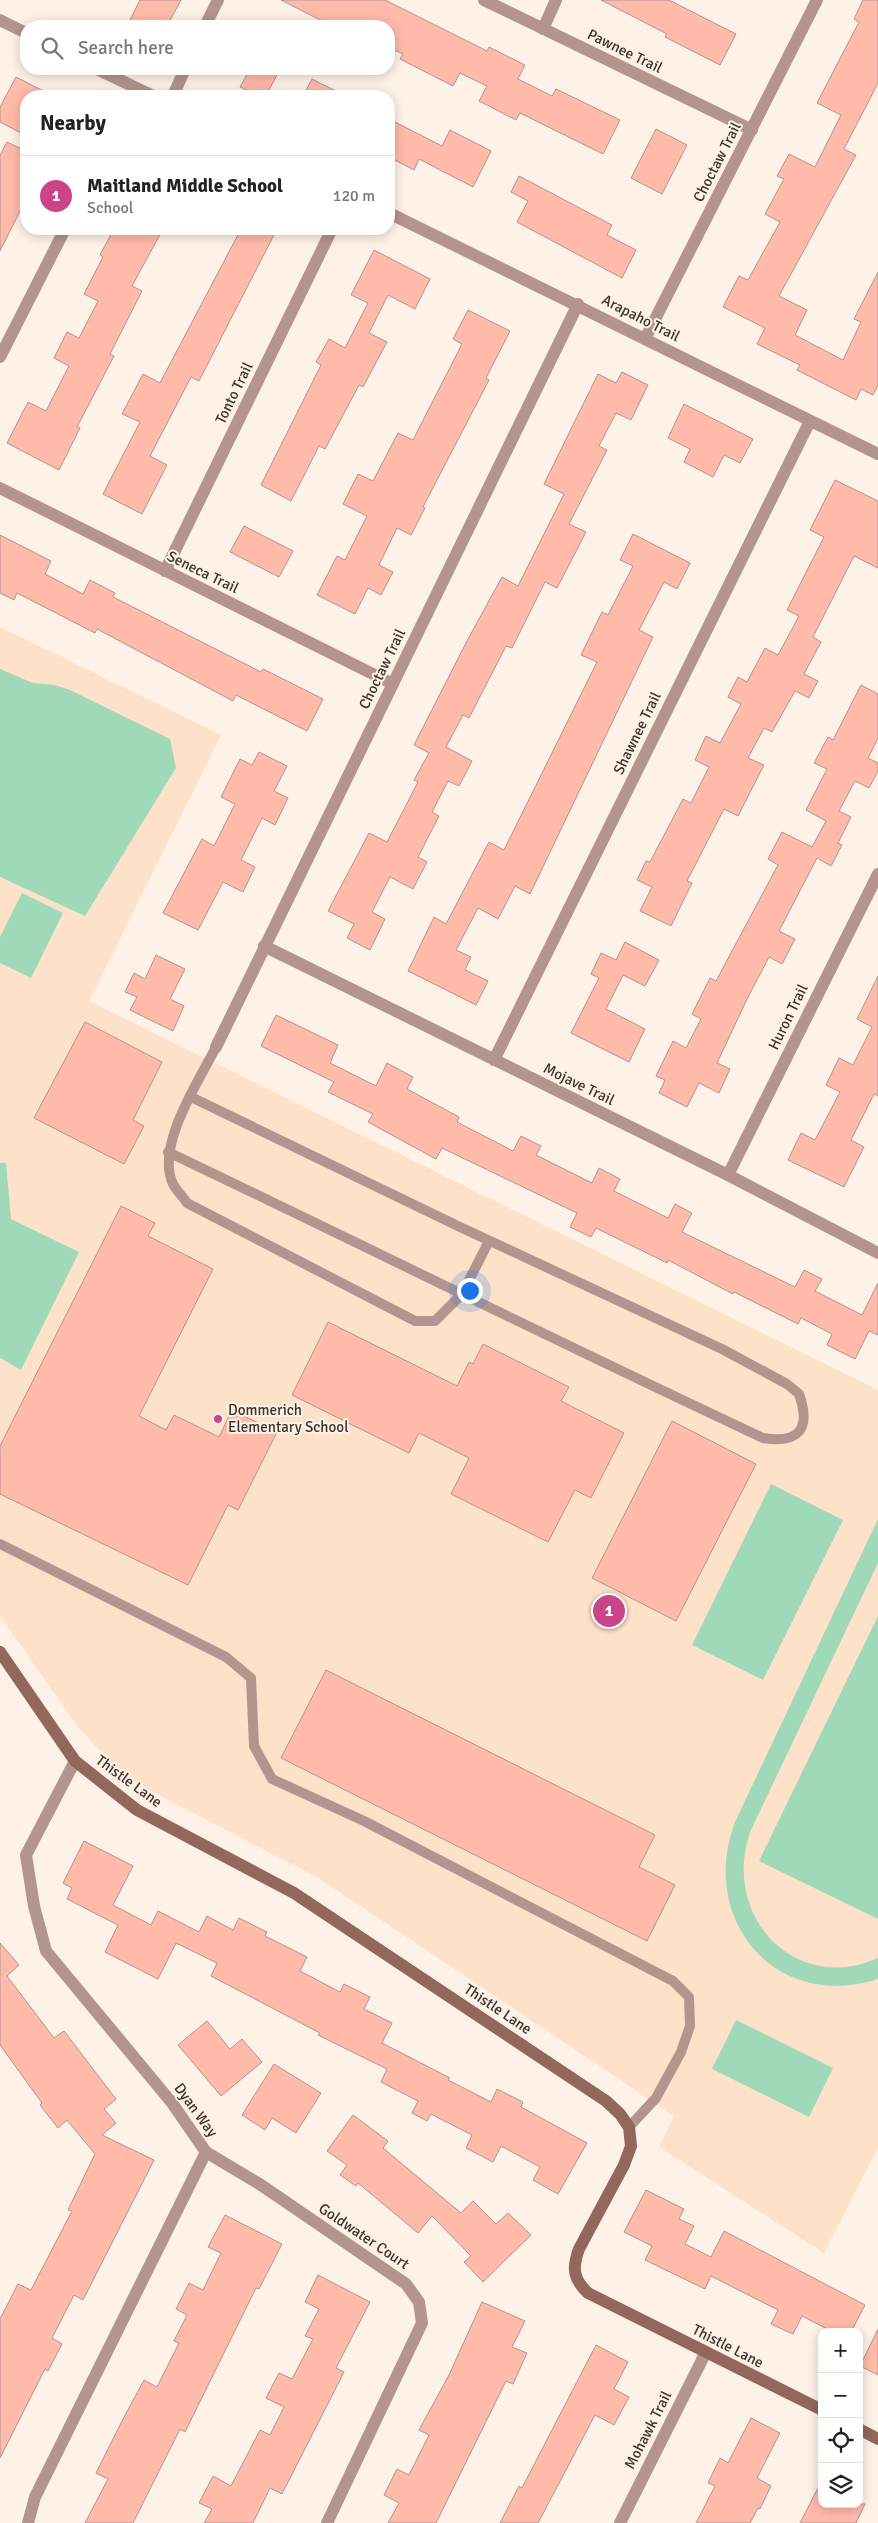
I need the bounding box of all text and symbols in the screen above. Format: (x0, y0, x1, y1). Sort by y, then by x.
search box (20, 20, 395, 75)
street label: Pawnee Trail (585, 25, 665, 77)
icon: search (38, 34, 66, 62)
text: Search here (78, 36, 174, 60)
text: Nearby (40, 110, 106, 136)
street label: Choctaw Trail (689, 119, 745, 205)
text: Maitland Middle School (87, 174, 283, 198)
text: 1 (52, 186, 60, 206)
text: 120 m (333, 186, 375, 206)
text: School (87, 198, 133, 218)
street label: Arapaho Trail (599, 291, 683, 345)
street label: Tonto Trail (211, 359, 257, 427)
street label: Seneca Trail (164, 547, 242, 597)
street label: Choctaw Trail (355, 626, 409, 712)
street label: Shawnee Trail (609, 689, 665, 777)
street label: Huron Trail (764, 981, 812, 1053)
street label: Mojave Trail (540, 1059, 618, 1109)
your location (457, 1278, 483, 1304)
place label: Dommerich Elementary School (228, 1401, 349, 1436)
marker: Dommerich Elementary School (212, 1413, 224, 1425)
pin: 1 (593, 1592, 625, 1630)
street label: Thistle Lane (92, 1751, 166, 1811)
street label: Thistle Lane (461, 1980, 535, 2038)
street label: Dyan Way (170, 2080, 222, 2140)
street label: Goldwater Court (315, 2199, 413, 2273)
street label: Thistle Lane (689, 2320, 767, 2372)
map controls (818, 2328, 863, 2508)
button: + (818, 2328, 863, 2373)
button: − (818, 2373, 863, 2418)
street label: Mohawk Trail (621, 2388, 675, 2472)
button: locate (818, 2418, 863, 2463)
button: layers (818, 2463, 863, 2508)

